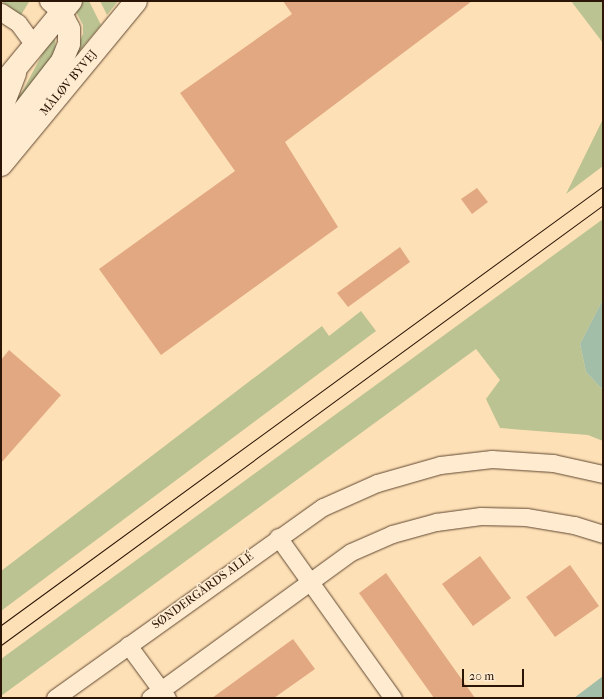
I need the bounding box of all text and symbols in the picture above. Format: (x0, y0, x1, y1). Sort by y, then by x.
street label: MÅLØV BYVEJ (37, 47, 101, 119)
street label: SØNDERGÅRDS ALLÉ (150, 549, 256, 633)
scale bar (464, 661, 526, 687)
text: 20 m (469, 669, 494, 683)

